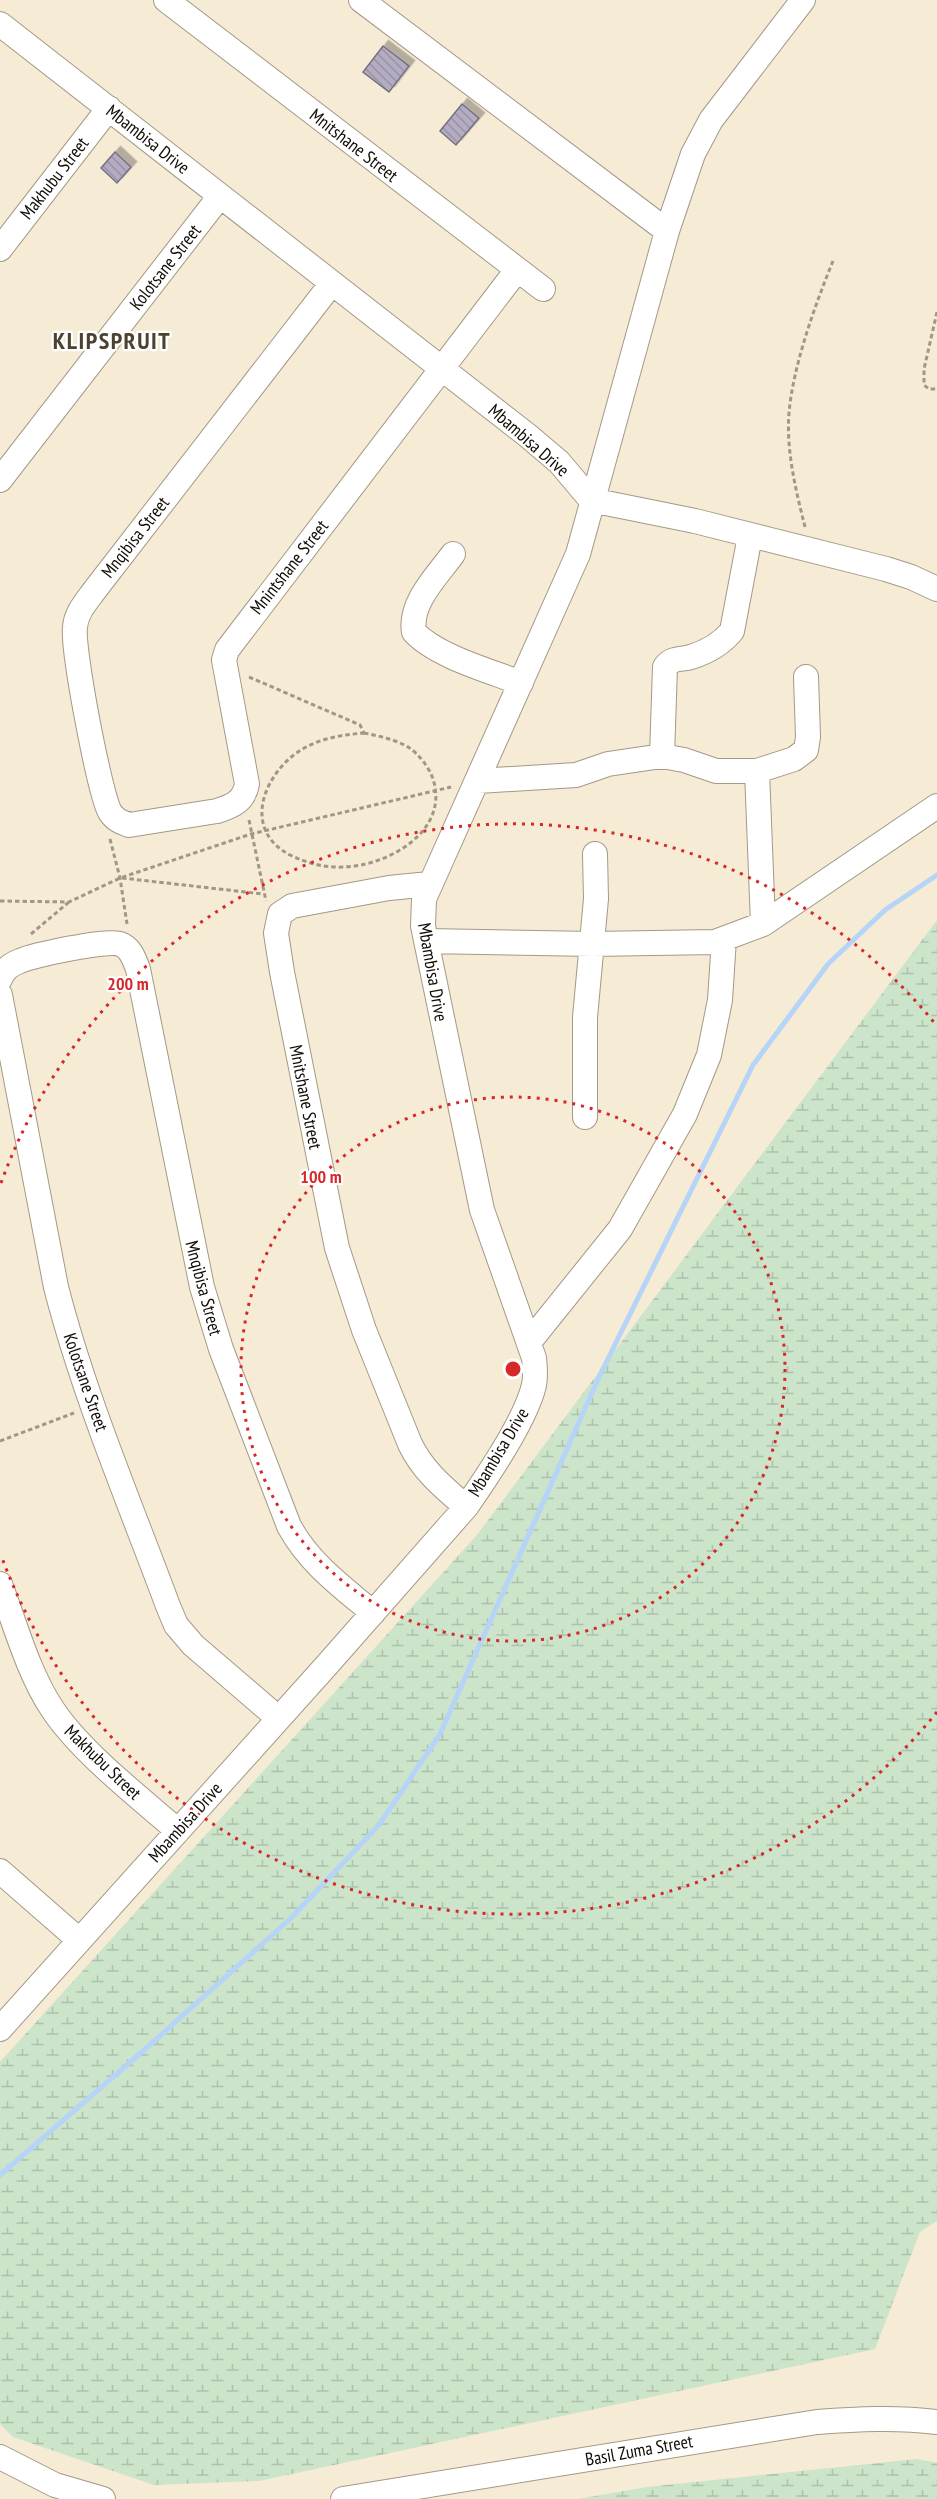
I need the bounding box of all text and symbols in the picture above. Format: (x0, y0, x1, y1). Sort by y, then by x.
street label: Mbambisa Drive (102, 99, 194, 179)
street label: Mnitshane Street (305, 103, 403, 187)
street label: Makhubu Street (15, 132, 93, 224)
street label: Kolotsane Street (124, 219, 206, 314)
district label: KLIPSPRUIT (53, 325, 171, 356)
street label: Mbambisa Drive (484, 399, 574, 481)
street label: Mnqibisa Street (96, 492, 174, 582)
street label: Mnintshane Street (245, 515, 333, 619)
street label: Mbambisa Drive (413, 921, 453, 1023)
text: 200 m (107, 972, 149, 995)
street label: Mnitshane Street (285, 1043, 327, 1151)
text: 100 m (300, 1165, 342, 1188)
street label: Mnqibisa Street (180, 1238, 228, 1338)
street label: Kolotsane Street (58, 1330, 114, 1434)
centre of rings (503, 1359, 523, 1379)
street label: Mbambisa Drive (462, 1403, 534, 1501)
street label: Makhubu Street (60, 1720, 146, 1804)
street label: Mbambisa Drive (143, 1777, 227, 1867)
street label: Basil Zuma Street (583, 2429, 695, 2471)

